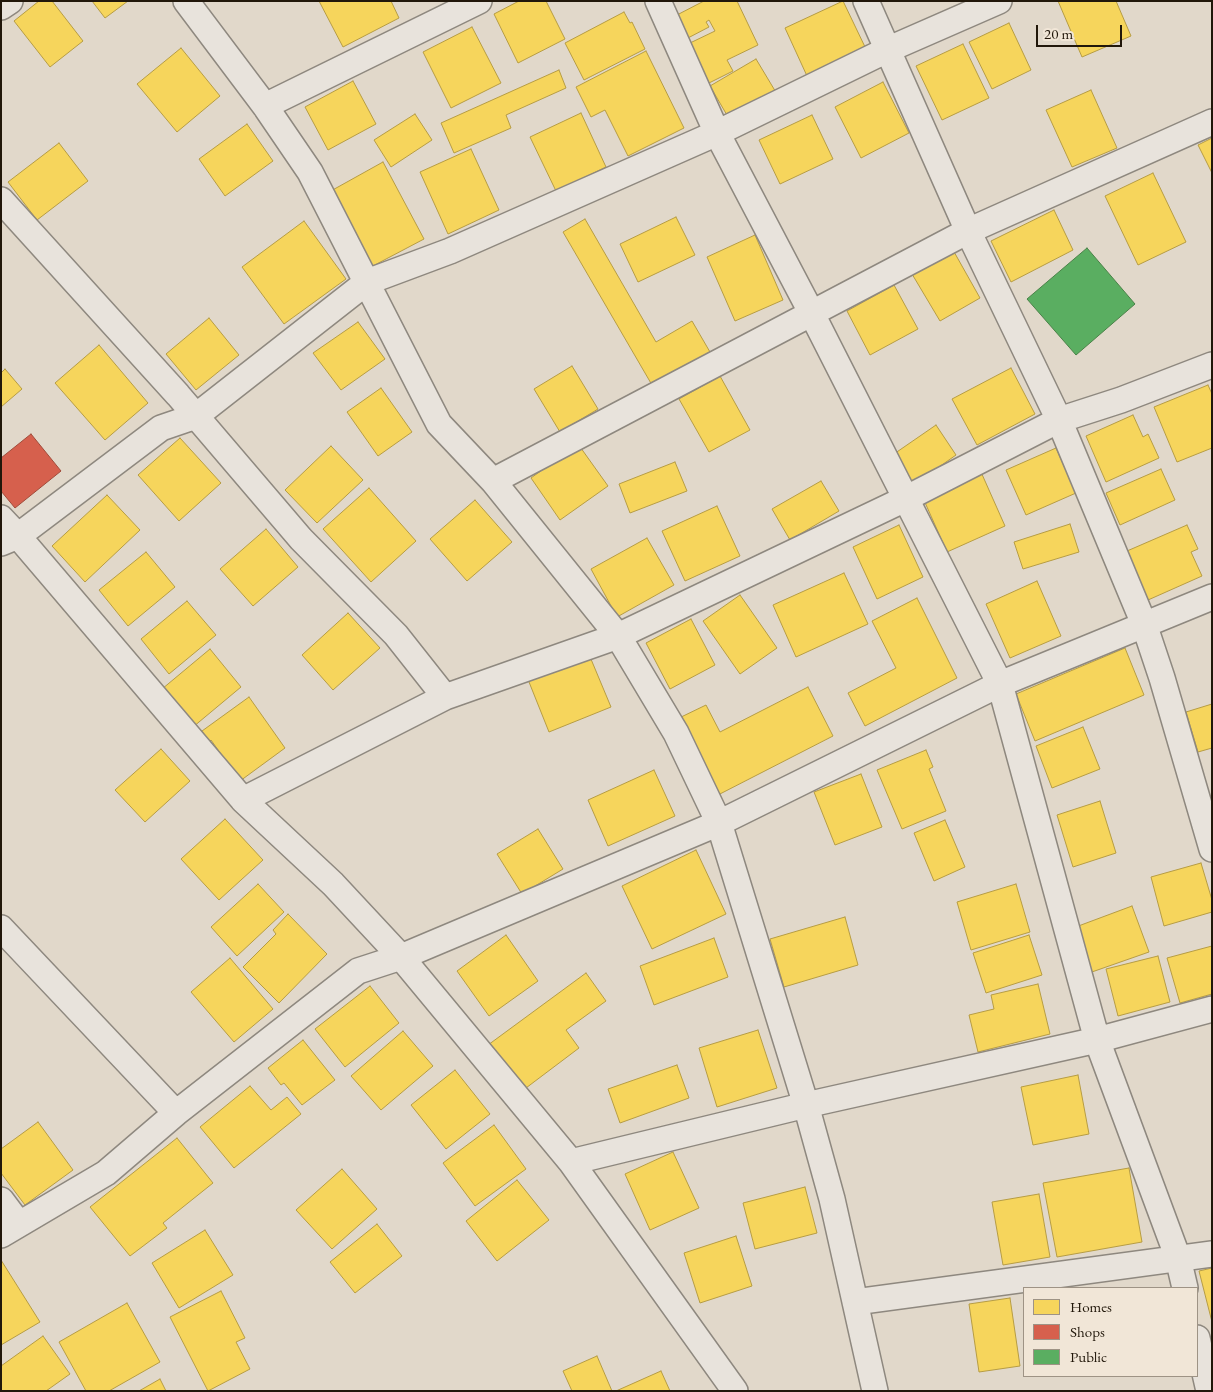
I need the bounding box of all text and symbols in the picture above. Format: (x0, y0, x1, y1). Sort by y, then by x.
scale bar (1038, 15, 1124, 47)
text: 20 m (1044, 24, 1073, 43)
legend (1023, 1287, 1198, 1377)
text: Homes (1070, 1297, 1112, 1316)
text: Shops (1070, 1322, 1105, 1341)
text: Public (1070, 1347, 1107, 1366)

